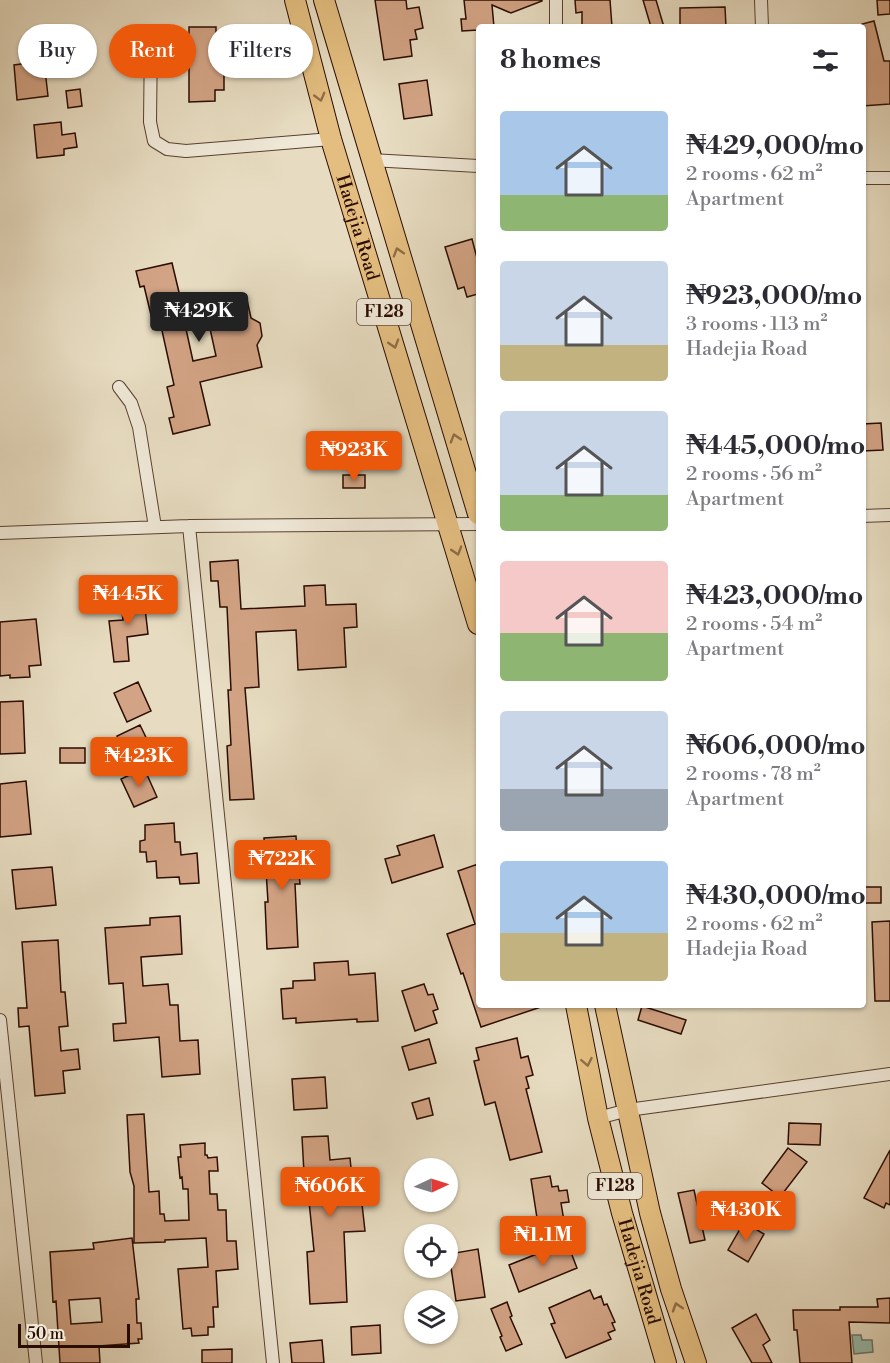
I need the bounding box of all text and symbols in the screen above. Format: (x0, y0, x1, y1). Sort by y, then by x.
chip: Buy (18, 24, 97, 78)
chip: Rent (109, 24, 196, 78)
chip: Filters (208, 24, 313, 78)
text: 8 homes (500, 44, 601, 76)
icon: filters (809, 44, 842, 77)
one-way arrow (313, 92, 326, 102)
text: ₦429,000/mo (686, 130, 864, 162)
icon: home (548, 135, 620, 207)
text: 2 rooms · 62 m² (686, 162, 822, 187)
street label: Hadejia Road (331, 172, 385, 284)
text: Apartment (686, 187, 784, 212)
one-way arrow (393, 247, 406, 258)
text: ₦923,000/mo (686, 280, 862, 312)
icon: home (548, 285, 620, 357)
pin: ₦429K (157, 292, 241, 343)
text: ₦429K (164, 299, 234, 324)
road number: F128 (357, 299, 411, 325)
text: 3 rooms · 113 m² (686, 312, 827, 337)
text: Hadejia Road (686, 337, 807, 362)
one-way arrow (387, 338, 399, 349)
text: ₦445,000/mo (686, 430, 865, 462)
pin: ₦923K (312, 431, 396, 482)
one-way arrow (450, 433, 462, 444)
icon: home (548, 435, 620, 507)
text: ₦923K (320, 438, 388, 463)
text: 2 rooms · 56 m² (686, 462, 822, 487)
text: Apartment (686, 487, 784, 512)
one-way arrow (450, 545, 462, 556)
pin: ₦445K (86, 575, 170, 626)
text: ₦423,000/mo (686, 580, 863, 612)
text: ₦445K (93, 582, 163, 607)
icon: home (548, 585, 620, 657)
text: 2 rooms · 54 m² (686, 612, 822, 637)
text: Apartment (686, 637, 784, 662)
text: ₦606,000/mo (686, 730, 866, 762)
icon: home (548, 735, 620, 807)
pin: ₦423K (97, 737, 181, 788)
text: ₦423K (104, 744, 174, 769)
text: 2 rooms · 78 m² (686, 762, 821, 787)
text: Apartment (686, 787, 784, 812)
pin: ₦722K (240, 840, 324, 891)
text: ₦722K (248, 847, 316, 872)
text: ₦430,000/mo (686, 880, 866, 912)
icon: home (548, 885, 620, 957)
text: 2 rooms · 62 m² (686, 912, 822, 937)
text: Hadejia Road (686, 937, 807, 962)
one-way arrow (580, 1057, 593, 1067)
north arrow (404, 1158, 458, 1212)
map controls (404, 1158, 458, 1344)
pin: ₦606K (288, 1167, 372, 1218)
road number: F128 (588, 1173, 642, 1199)
text: ₦606K (295, 1174, 365, 1199)
pin: ₦430K (704, 1191, 788, 1242)
text: ₦430K (710, 1198, 782, 1223)
pin: ₦1.1M (501, 1216, 585, 1267)
street label: Hadejia Road (613, 1216, 666, 1328)
text: ₦1.1M (514, 1223, 572, 1248)
button: locate (404, 1224, 458, 1278)
button: layers (404, 1290, 458, 1344)
one-way arrow (672, 1303, 685, 1313)
scale bar (18, 1321, 130, 1348)
text: 50 m (27, 1324, 64, 1344)

